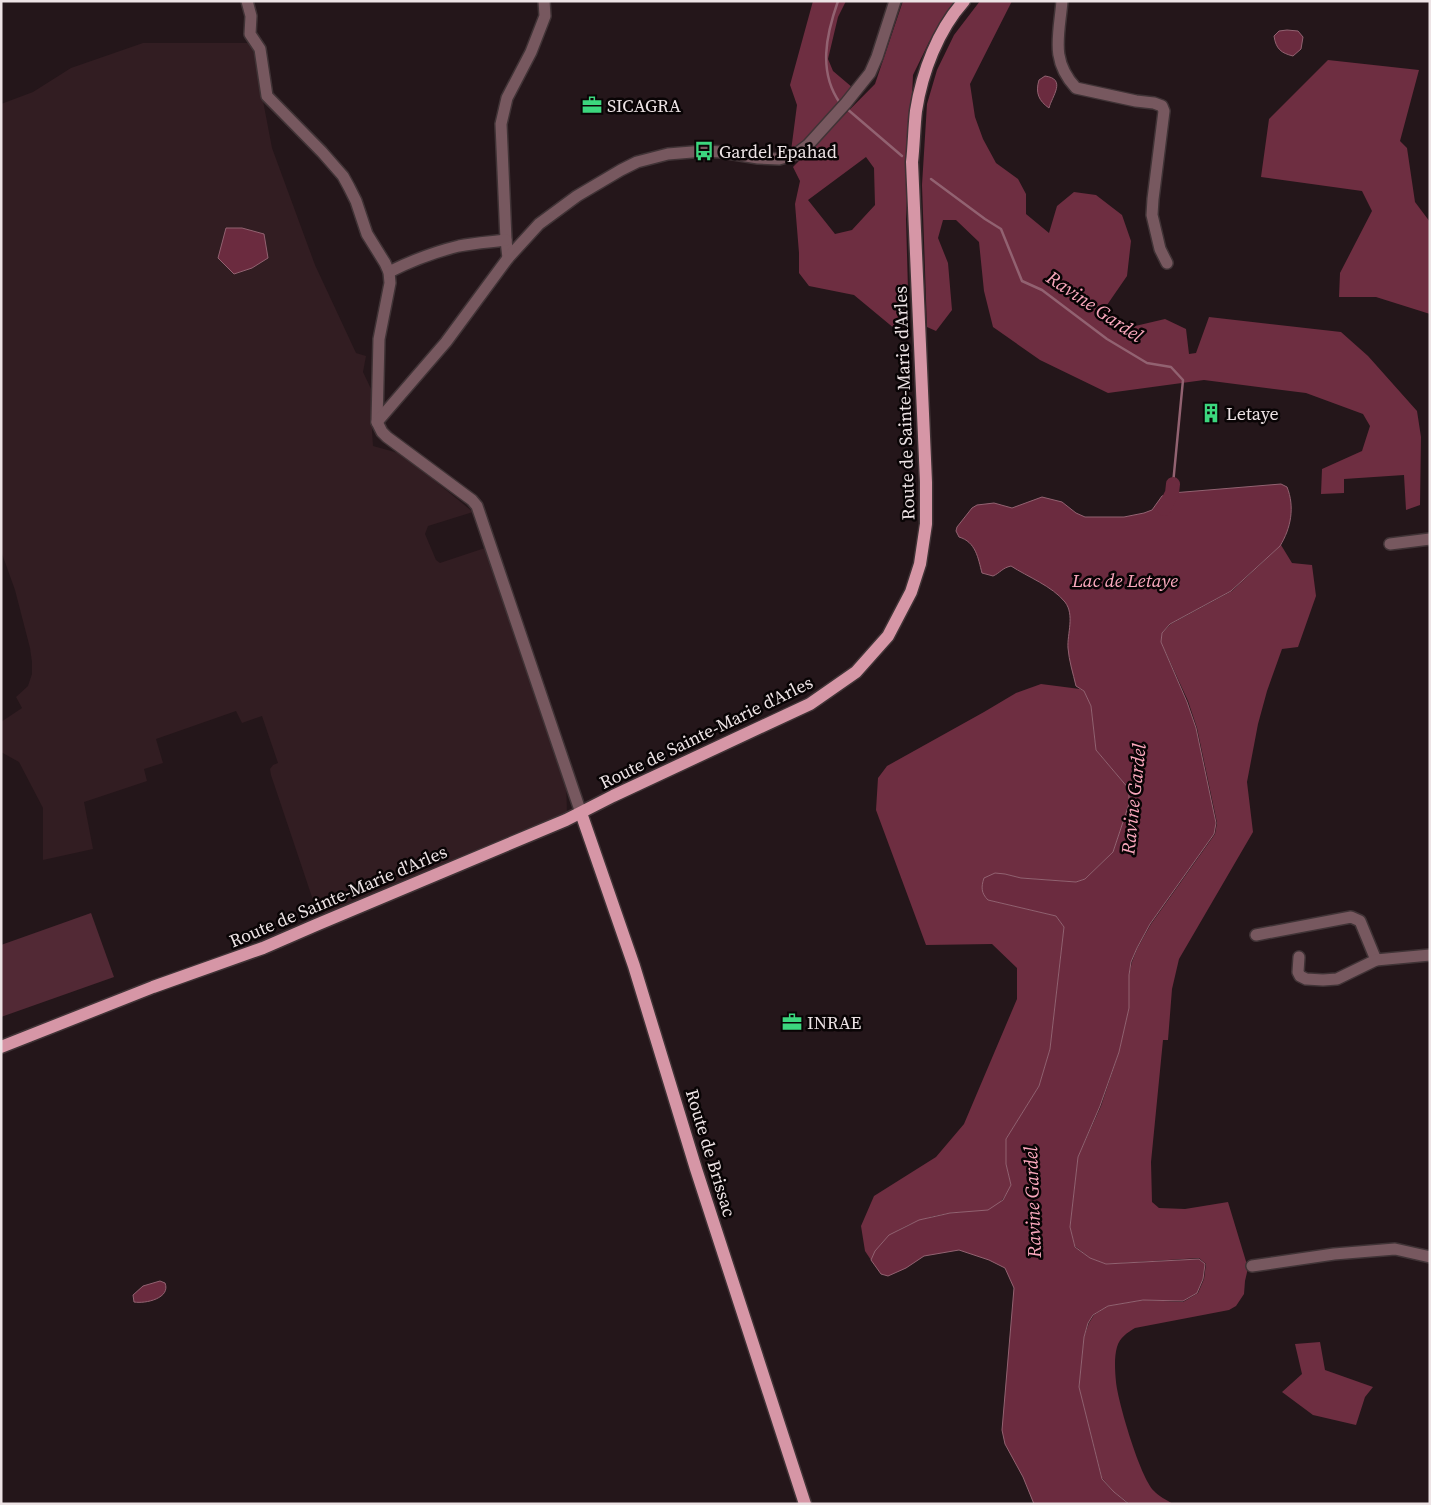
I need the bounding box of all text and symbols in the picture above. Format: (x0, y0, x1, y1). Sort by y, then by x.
place label: SICAGRA (607, 93, 681, 118)
office icon: SICAGRA (581, 94, 603, 116)
place label: Gardel Epahad (719, 139, 837, 164)
bus stop icon: Gardel Epahad (693, 140, 715, 162)
water label: Ravine Gardel (1041, 264, 1149, 348)
street label: Route de Sainte-Marie d'Arles (887, 285, 921, 521)
place label: Letaye (1226, 401, 1279, 426)
building icon: Letaye (1200, 402, 1222, 424)
water label: Lac de Letaye (1071, 567, 1178, 593)
street label: Route de Sainte-Marie d'Arles (595, 669, 817, 795)
water label: Ravine Gardel (1114, 742, 1152, 857)
street label: Route de Sainte-Marie d'Arles (225, 839, 451, 953)
place label: INRAE (807, 1010, 861, 1035)
office icon: INRAE (781, 1011, 803, 1033)
street label: Route de Brissac (680, 1086, 742, 1220)
water label: Ravine Gardel (1017, 1145, 1047, 1259)

